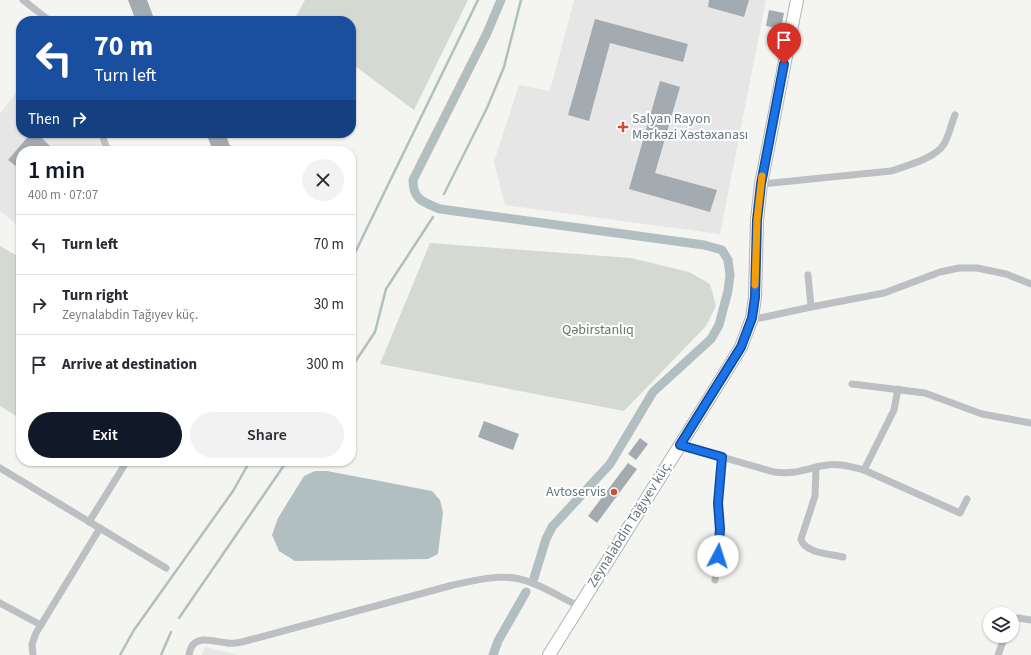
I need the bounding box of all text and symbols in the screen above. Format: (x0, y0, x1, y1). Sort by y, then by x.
pin (767, 23, 801, 64)
text: 70 m (94, 26, 153, 66)
icon: arrive (773, 29, 795, 51)
icon: left (28, 32, 80, 84)
text: Turn left (94, 63, 156, 88)
icon: right (68, 108, 90, 130)
text: Then (28, 109, 60, 130)
place label: Salyan Rayon Mərkəzi Xəstəxanası (632, 109, 748, 145)
marker: Salyan Rayon Mərkəzi Xəstəxanası (617, 121, 629, 133)
text: 1 min (28, 153, 85, 188)
button: close (302, 159, 344, 201)
text: 400 m · 07:07 (28, 186, 98, 204)
icon: left (28, 234, 50, 256)
text: Turn left (62, 234, 118, 255)
text: 70 m (314, 234, 344, 255)
text: Turn right (62, 285, 128, 306)
icon: right (28, 294, 50, 316)
text: 30 m (314, 294, 344, 315)
text: Zeynalabdin Tağıyev küç. (62, 306, 198, 324)
park label: Qəbirstanlıq (562, 320, 634, 340)
icon: arrive (28, 354, 50, 376)
text: Arrive at destination (62, 354, 197, 375)
text: 300 m (306, 354, 344, 375)
button: Exit (28, 412, 182, 458)
button: Share (190, 412, 344, 458)
street label: Zeynalabdin Tağıyev küç. (583, 457, 677, 591)
place label: Avtoservis (546, 482, 606, 502)
marker: Avtoservis (609, 487, 619, 497)
position arrow (697, 535, 739, 577)
map controls (983, 607, 1019, 643)
button: layers (983, 607, 1019, 643)

